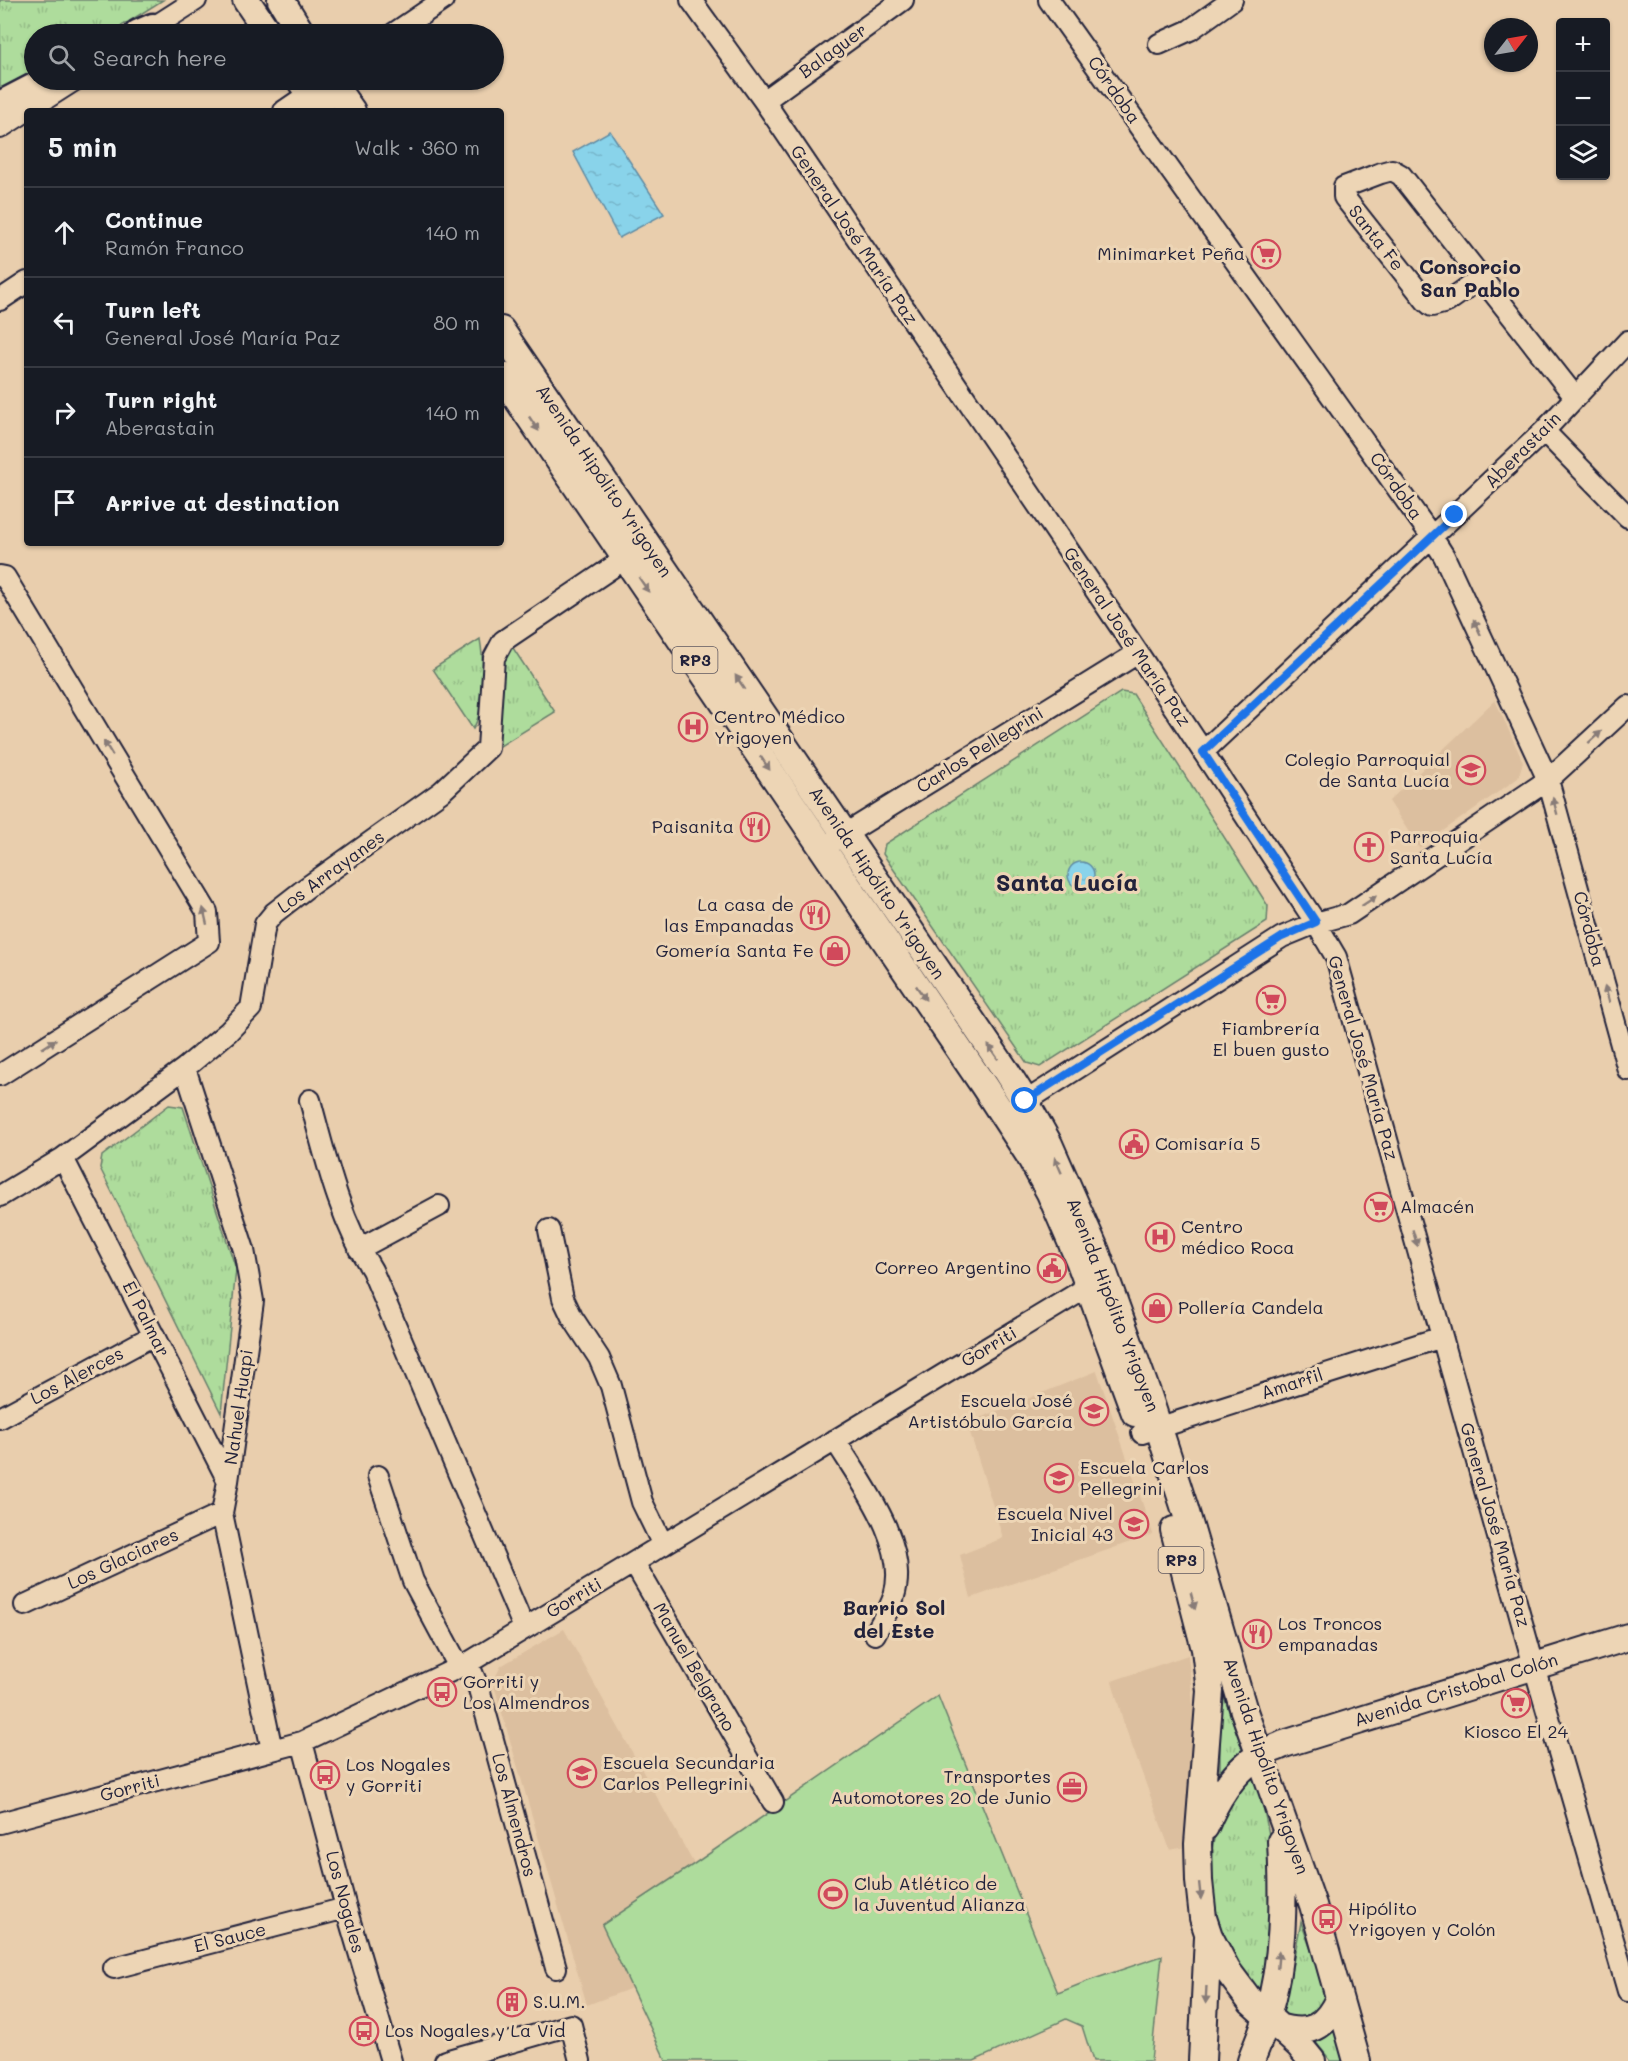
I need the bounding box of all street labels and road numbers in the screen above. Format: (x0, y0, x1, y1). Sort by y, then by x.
street label: Balaguer (794, 17, 871, 83)
street label: Córdoba (1083, 51, 1147, 128)
street label: General José María Paz (786, 140, 924, 329)
street label: Santa Fe (1343, 199, 1410, 275)
street label: Avenida Hipólito Yrigoyen (531, 379, 678, 582)
street label: Aberastain (1479, 406, 1566, 493)
street label: Córdoba (1365, 447, 1429, 524)
street label: General José María Paz (1059, 542, 1197, 731)
road number: RP3 (672, 647, 718, 673)
street label: Carlos Pellegrini (911, 700, 1048, 798)
street label: Avenida Hipólito Yrigoyen (804, 781, 951, 984)
street label: Los Arrayanes (272, 824, 389, 918)
street label: Córdoba (1568, 888, 1612, 969)
street label: General José María Paz (1323, 953, 1405, 1163)
street label: Avenida Hipólito Yrigoyen (1062, 1194, 1166, 1415)
street label: El Palmar (118, 1277, 176, 1360)
street label: Gorriti (956, 1320, 1021, 1372)
street label: Los Alerces (26, 1341, 127, 1410)
street label: Nahuel Huapi (218, 1348, 258, 1466)
street label: Amarfil (1258, 1362, 1326, 1404)
street label: General José María Paz (1455, 1420, 1537, 1630)
street label: Los Glaciares (63, 1522, 182, 1594)
road number: RP3 (1158, 1547, 1204, 1573)
street label: Gorriti (541, 1571, 606, 1623)
street label: Manuel Belgrano (648, 1598, 742, 1736)
street label: Avenida Cristobal Colón (1351, 1647, 1560, 1731)
street label: Avenida Hipólito Yrigoyen (1219, 1654, 1315, 1877)
street label: Los Almendros (487, 1750, 543, 1879)
street label: Gorriti (97, 1768, 162, 1807)
street label: Los Nogales (321, 1848, 371, 1955)
street label: El Sauce (191, 1916, 268, 1958)

